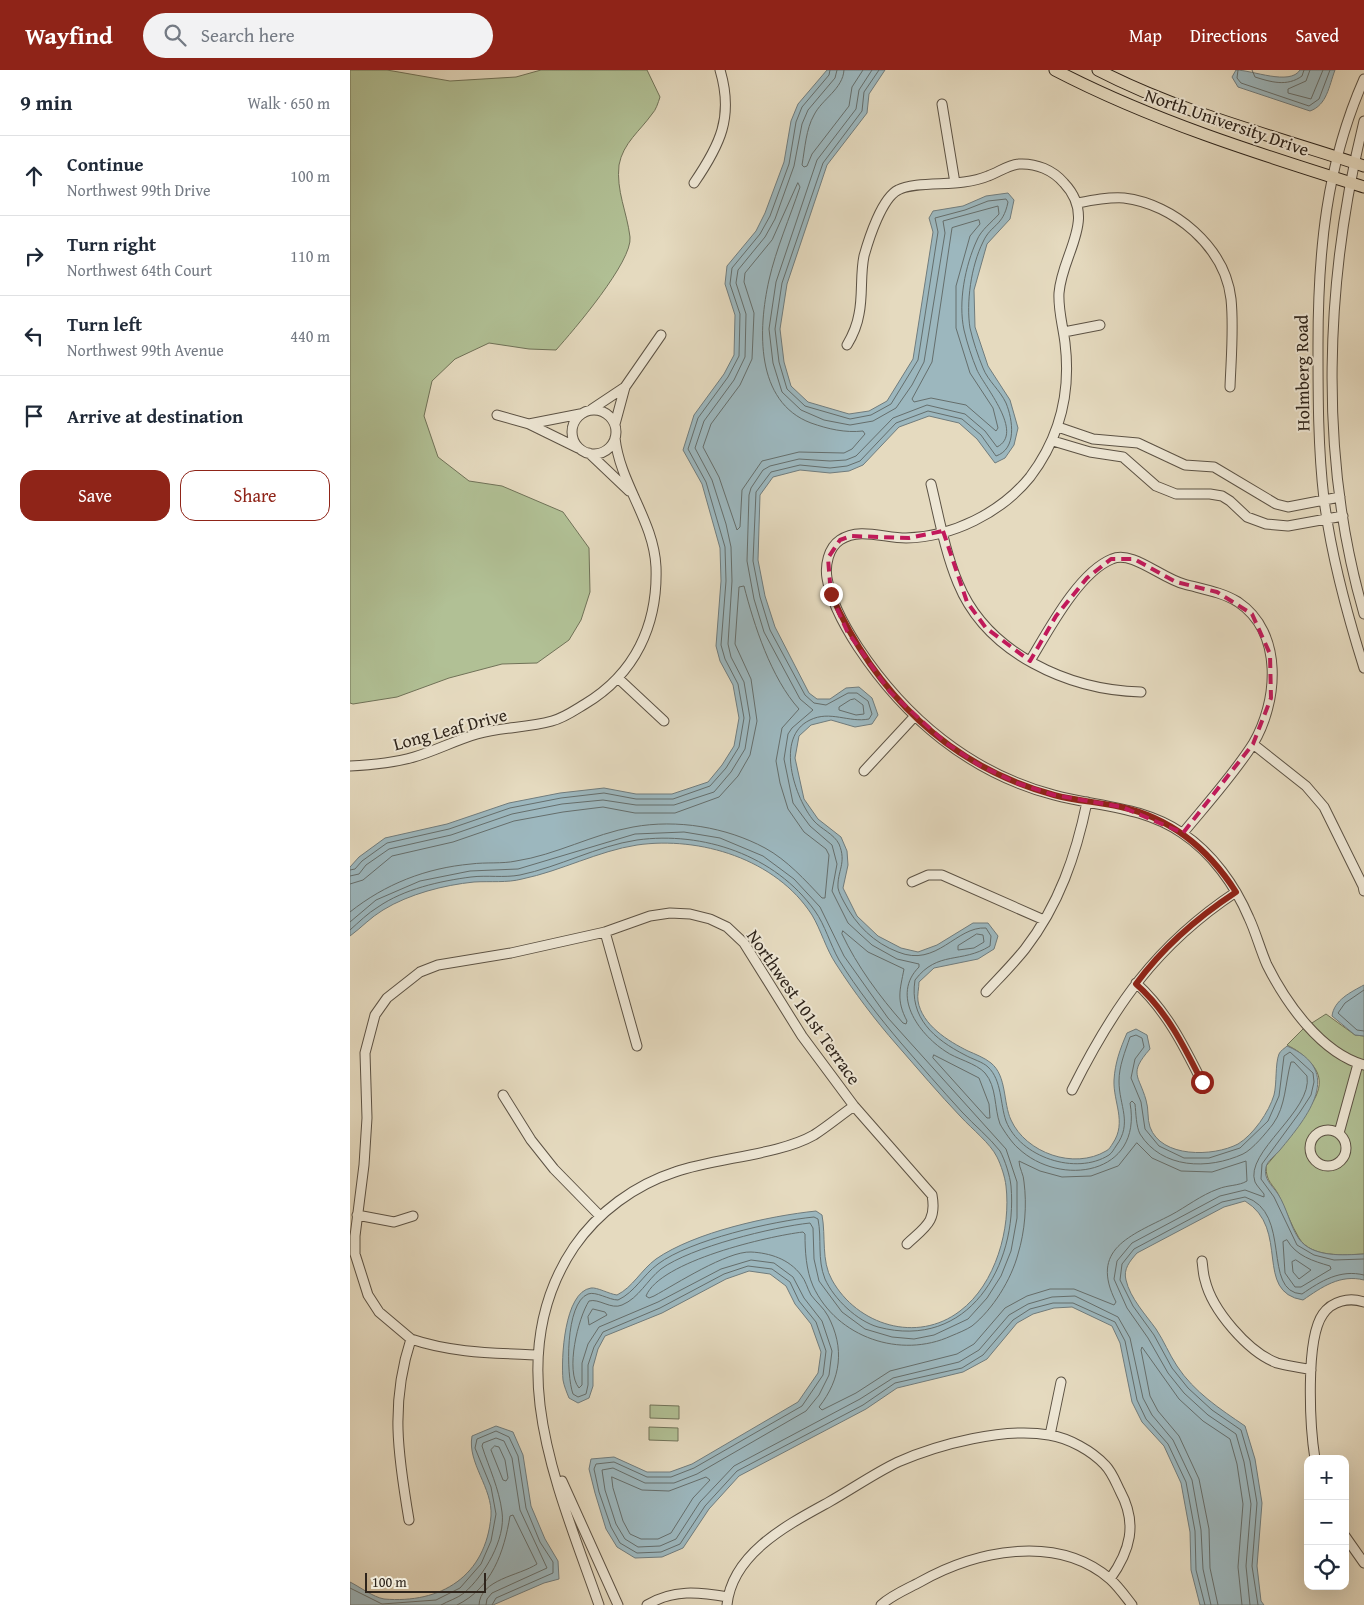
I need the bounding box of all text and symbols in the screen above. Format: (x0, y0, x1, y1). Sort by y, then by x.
search box (143, 13, 493, 58)
text: Wayfind (25, 18, 113, 53)
icon: search (161, 21, 189, 49)
text: Search here (201, 21, 295, 49)
text: Map (1129, 22, 1162, 49)
text: Directions (1190, 22, 1267, 49)
text: Saved (1295, 22, 1339, 49)
street label: North University Drive (1141, 81, 1313, 163)
text: 9 min (20, 87, 72, 118)
text: Walk · 650 m (247, 91, 330, 115)
text: Continue (67, 150, 144, 178)
icon: ahead (20, 162, 48, 190)
text: 100 m (290, 164, 330, 188)
text: Northwest 99th Drive (67, 178, 210, 202)
text: Turn right (67, 230, 156, 258)
icon: right (20, 242, 48, 270)
text: 110 m (290, 244, 330, 268)
text: Northwest 64th Court (67, 258, 212, 282)
text: Turn left (67, 310, 142, 338)
street label: Holmberg Road (1287, 314, 1317, 432)
icon: left (20, 322, 48, 350)
text: 440 m (290, 324, 330, 348)
text: Northwest 99th Avenue (67, 338, 224, 362)
icon: arrive (20, 402, 48, 430)
text: Arrive at destination (67, 402, 243, 430)
button: Save (20, 470, 170, 521)
button: Share (180, 470, 330, 521)
route end (820, 583, 843, 606)
street label: Long Leaf Drive (390, 701, 510, 757)
street label: Northwest 101st Terrace (740, 924, 868, 1090)
route start (1191, 1071, 1214, 1094)
map controls (1304, 1455, 1349, 1590)
button: + (1304, 1455, 1349, 1500)
button: − (1304, 1500, 1349, 1545)
button: locate (1304, 1545, 1349, 1590)
scale bar (365, 1570, 486, 1593)
text: 100 m (372, 1572, 407, 1592)

